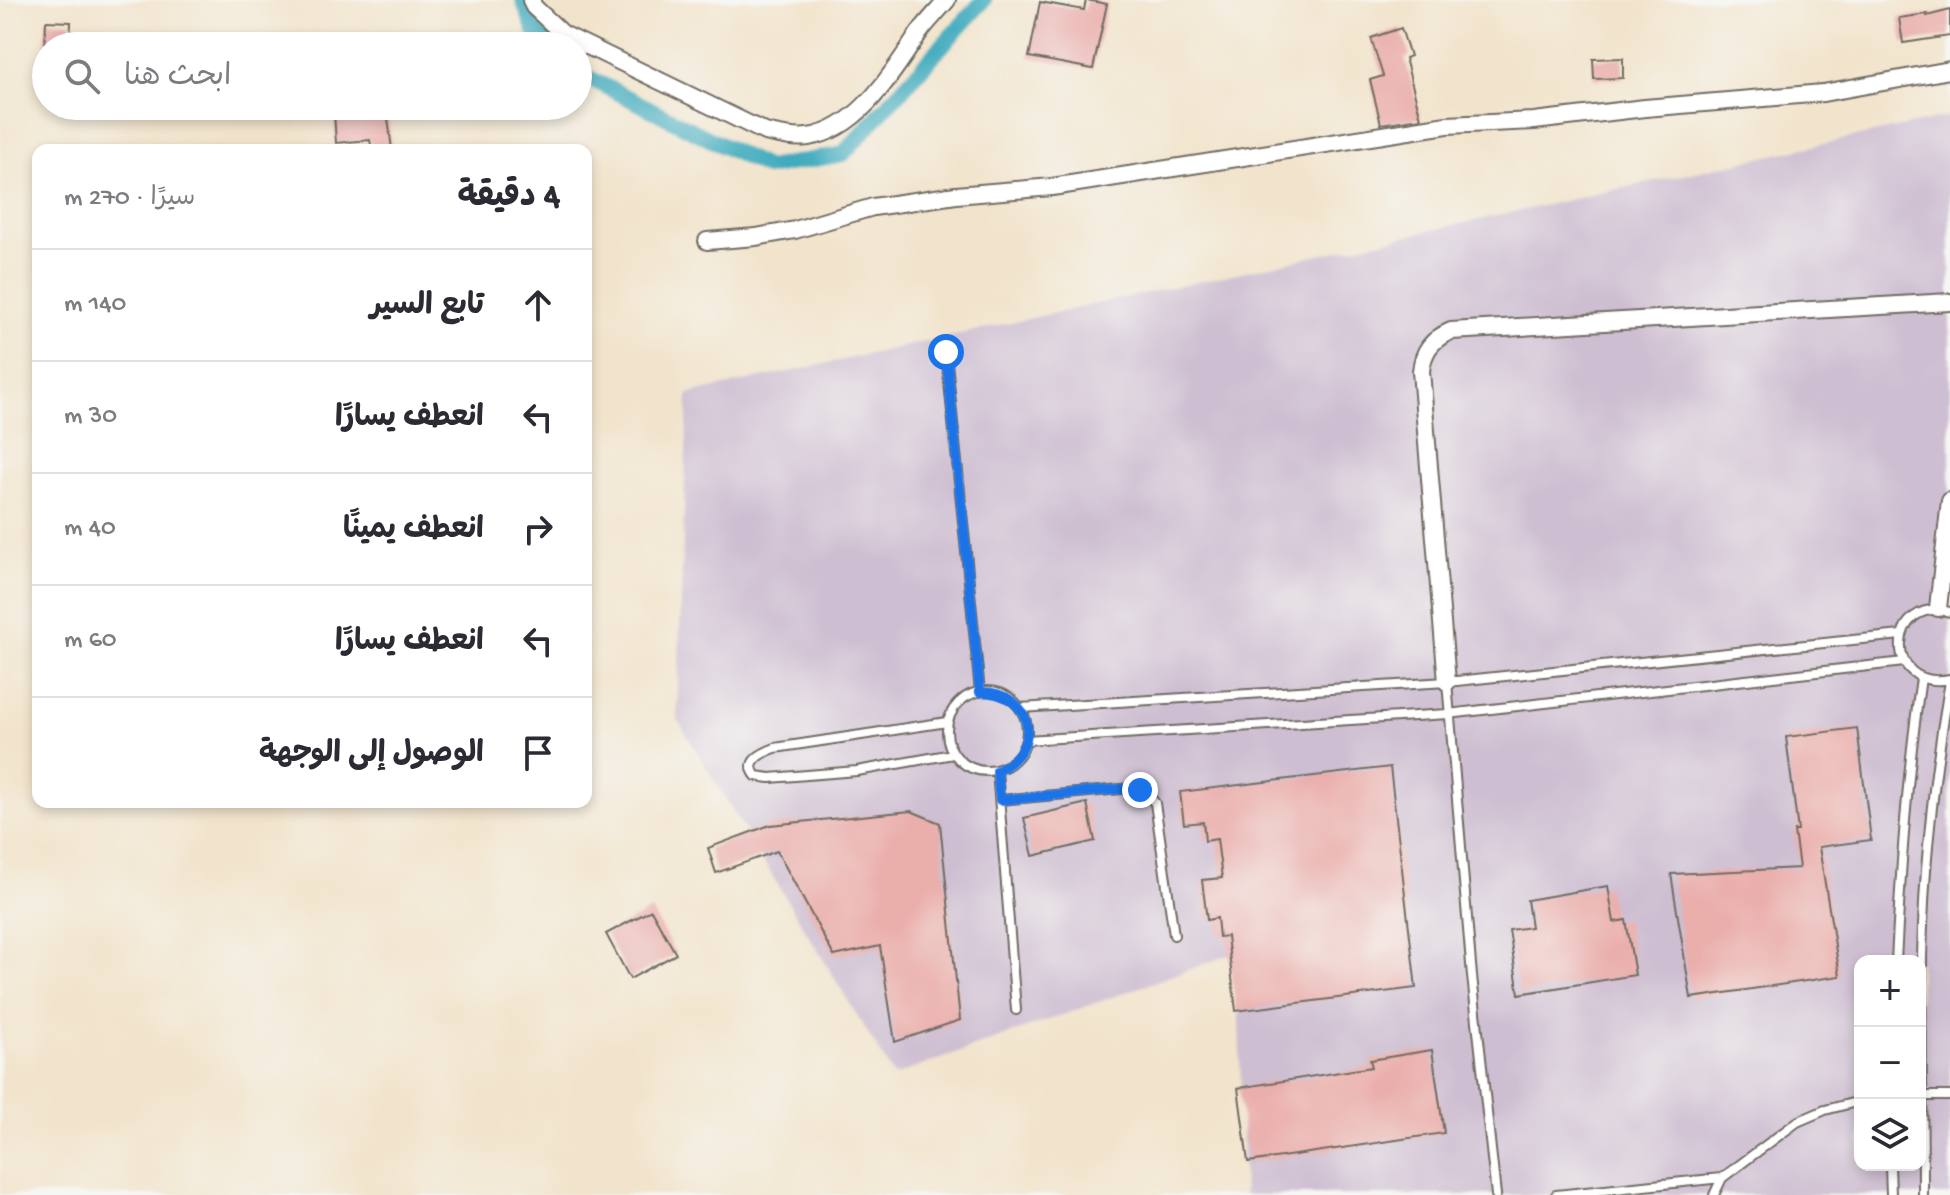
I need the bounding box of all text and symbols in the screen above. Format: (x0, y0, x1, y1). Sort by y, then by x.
search box (32, 32, 592, 120)
icon: search (60, 54, 104, 98)
text: ابحث هنا (124, 61, 231, 96)
text: 4 دقيقة (457, 179, 560, 219)
text: سيرًا · 270 m (64, 184, 195, 215)
icon: ahead (516, 283, 560, 327)
text: 140 m (64, 290, 126, 321)
text: تابع السير (370, 290, 484, 325)
route start (928, 334, 964, 370)
icon: left (516, 395, 560, 439)
text: 30 m (64, 402, 117, 433)
text: انعطف يسارًا (335, 402, 484, 437)
icon: right (516, 507, 560, 551)
text: 40 m (64, 514, 116, 545)
text: انعطف يمينًا (343, 514, 484, 549)
icon: left (516, 619, 560, 663)
text: 60 m (64, 626, 117, 657)
text: انعطف يسارًا (335, 626, 484, 661)
icon: arrive (516, 731, 560, 775)
text: الوصول إلى الوجهة (259, 738, 484, 773)
route end (1122, 772, 1158, 808)
map controls (1854, 955, 1926, 1171)
button: + (1854, 955, 1926, 1027)
button: − (1854, 1027, 1926, 1099)
button: layers (1854, 1099, 1926, 1171)

